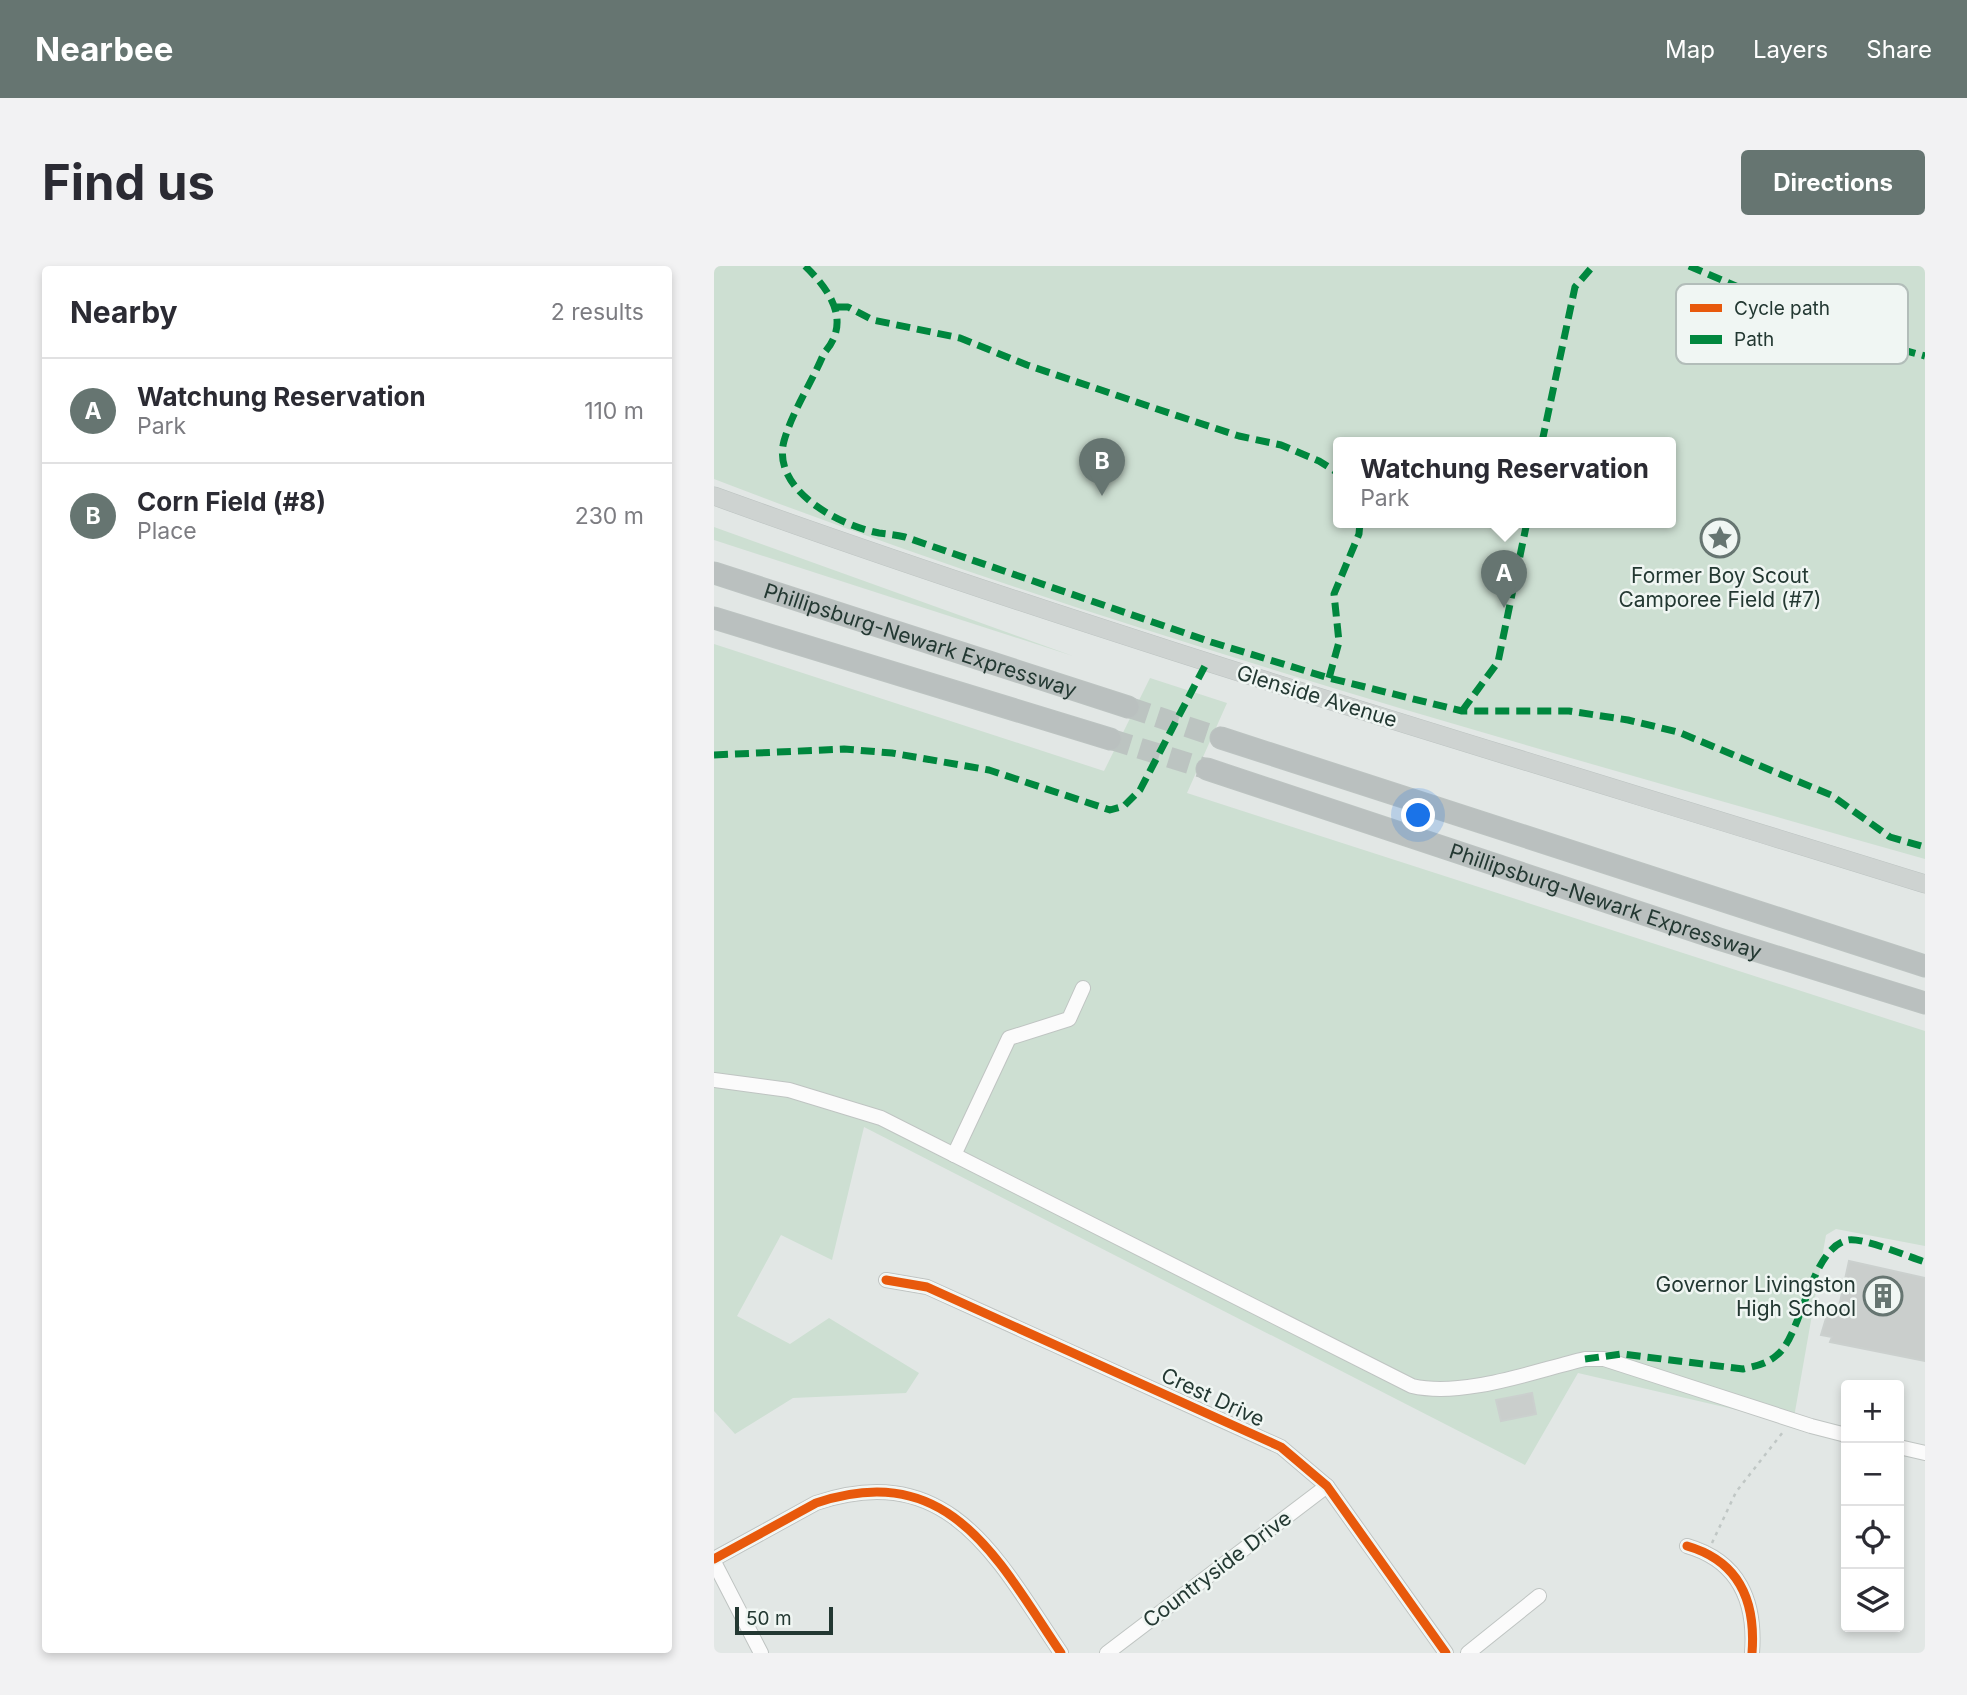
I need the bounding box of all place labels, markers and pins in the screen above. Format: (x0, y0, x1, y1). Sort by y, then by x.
pin: B (1079, 438, 1125, 496)
place icon: Former Boy Scout Camporee Field (#7) (1699, 517, 1741, 559)
pin: A (1481, 550, 1527, 608)
place label: Former Boy Scout Camporee Field (#7) (1618, 563, 1822, 612)
place label: Governor Livingston High School (1656, 1272, 1856, 1321)
building icon: Governor Livingston High School (1862, 1275, 1904, 1317)

